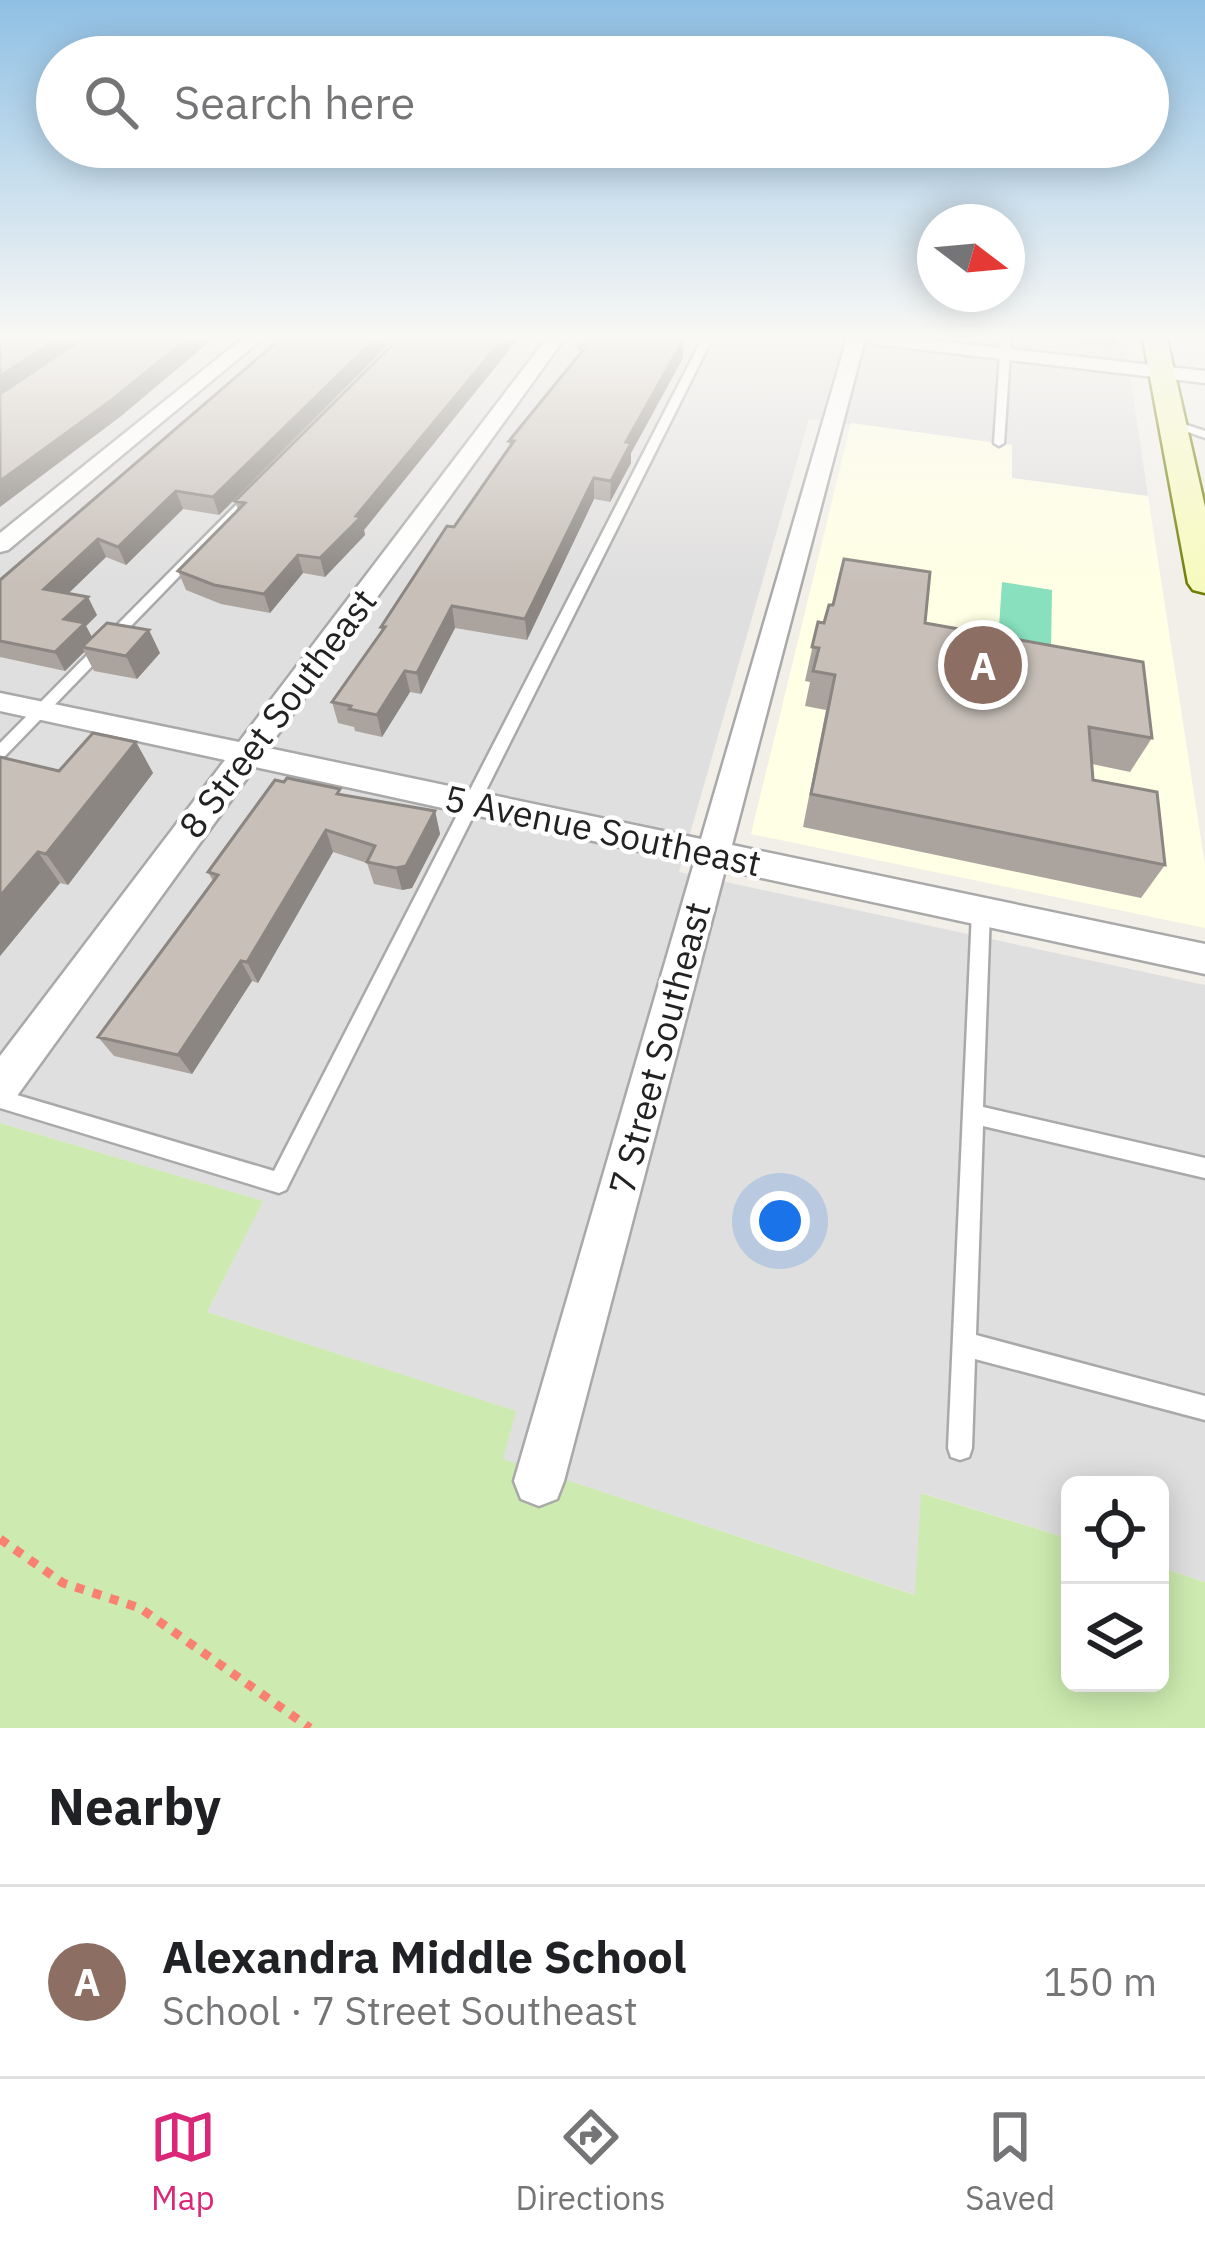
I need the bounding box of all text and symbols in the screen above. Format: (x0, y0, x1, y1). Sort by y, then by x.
search box (36, 36, 1169, 168)
icon: search (78, 69, 144, 135)
text: Search here (174, 73, 415, 131)
north arrow (917, 204, 1025, 312)
street label: 8 Street Southeast (168, 579, 386, 847)
pin: A (944, 620, 1022, 710)
street label: 5 Avenue Southeast (440, 774, 766, 886)
street label: 7 Street Southeast (597, 897, 721, 1199)
your location (750, 1191, 810, 1251)
map controls (1061, 1476, 1169, 1692)
button: locate (1061, 1476, 1169, 1584)
button: layers (1061, 1584, 1169, 1692)
text: Nearby (48, 1773, 221, 1839)
text: Alexandra Middle School (162, 1927, 686, 1985)
text: A (74, 1956, 100, 2007)
text: 150 m (1044, 1956, 1157, 2007)
text: School · 7 Street Southeast (162, 1985, 638, 2036)
tab: Map (150, 2104, 216, 2219)
tab: Directions (516, 2104, 666, 2219)
tab: Saved (965, 2104, 1055, 2219)

